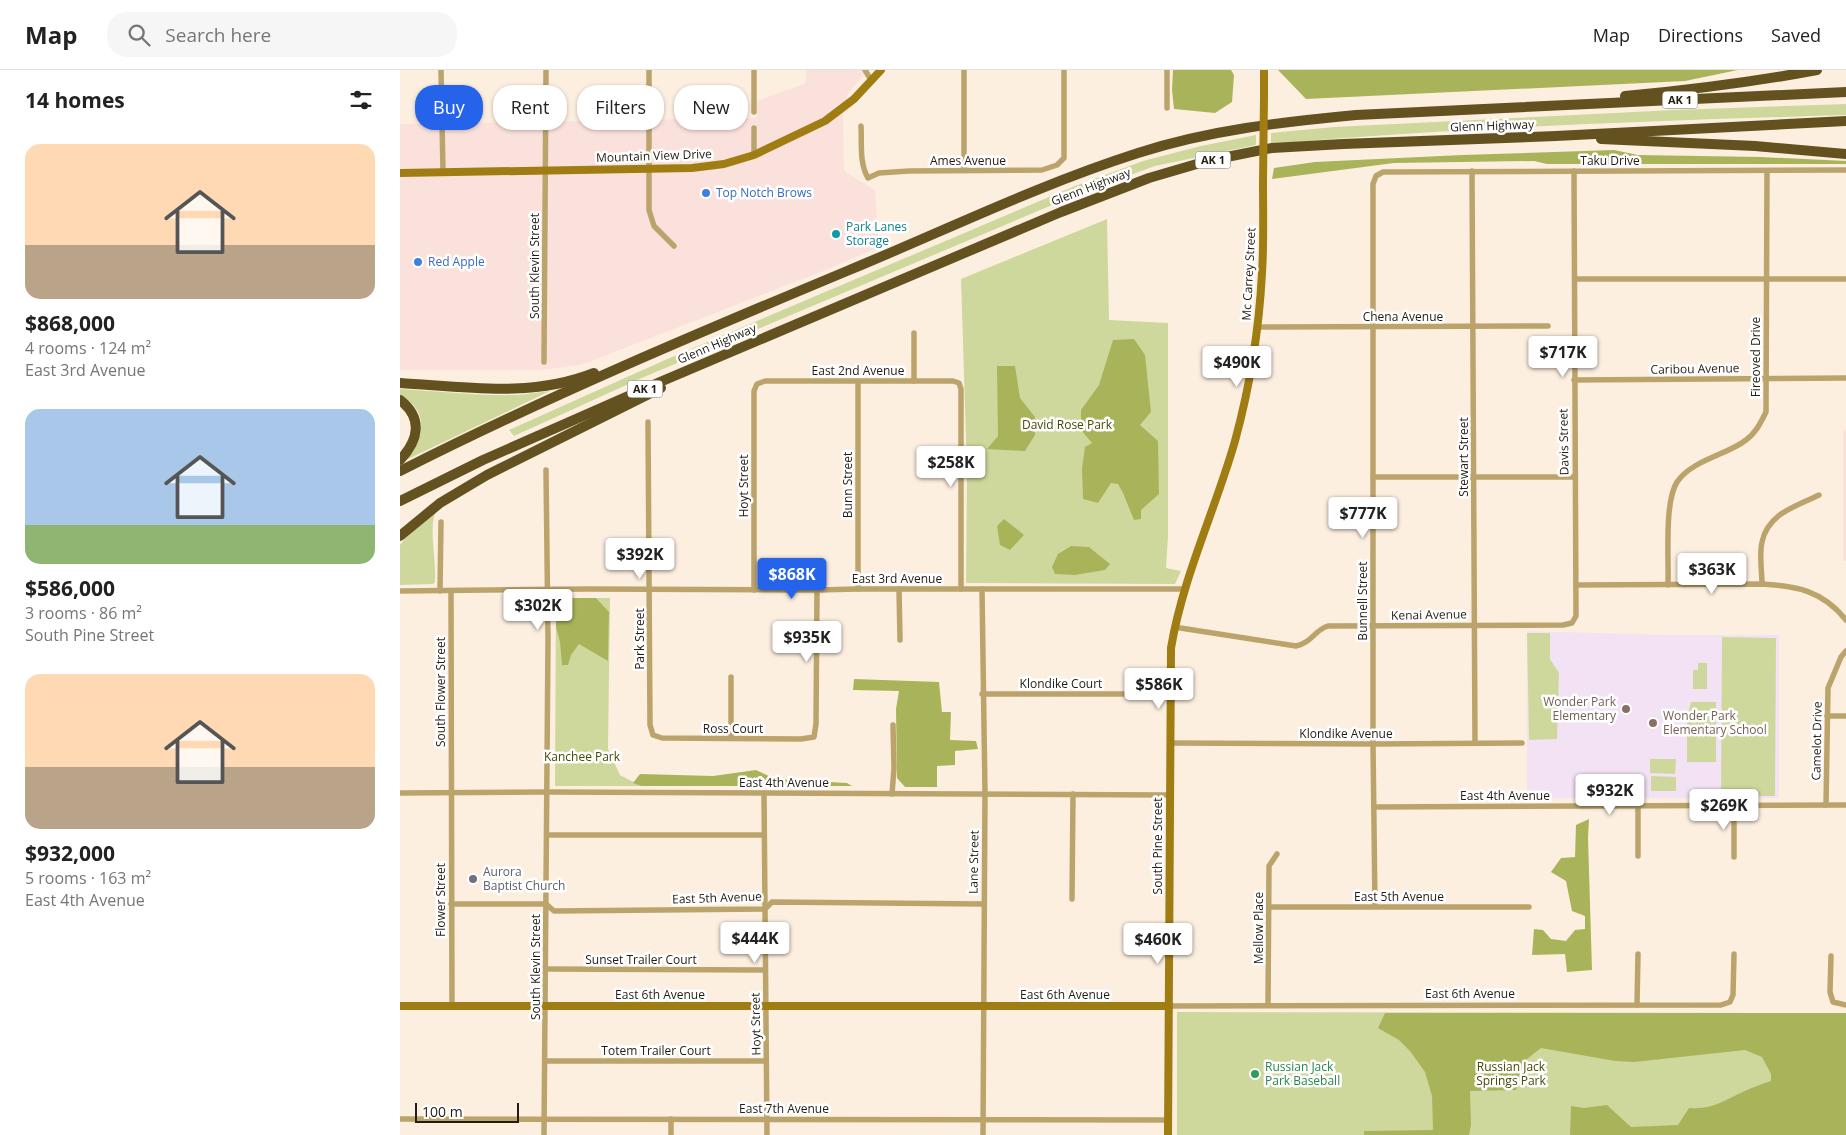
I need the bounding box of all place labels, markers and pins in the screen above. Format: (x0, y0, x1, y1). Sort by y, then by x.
place label: Top Notch Brows (716, 184, 812, 201)
marker: Top Notch Brows (700, 187, 712, 199)
place label: Park Lanes Storage (846, 218, 907, 249)
marker: Park Lanes Storage (830, 228, 842, 240)
place label: Red Apple (428, 253, 485, 270)
marker: Red Apple (412, 256, 424, 268)
pin: $717K (1528, 336, 1598, 378)
pin: $490K (1202, 346, 1272, 388)
pin: $258K (916, 446, 986, 488)
pin: $777K (1328, 496, 1398, 539)
pin: $392K (605, 538, 675, 580)
pin: $363K (1677, 552, 1747, 595)
pin: $868K (757, 558, 827, 600)
pin: $302K (503, 588, 573, 631)
pin: $935K (772, 620, 842, 663)
pin: $586K (1124, 668, 1194, 710)
place label: Wonder Park Elementary (1543, 693, 1617, 724)
marker: Wonder Park Elementary (1620, 703, 1632, 715)
place label: Wonder Park Elementary School (1663, 707, 1767, 738)
marker: Wonder Park Elementary School (1647, 717, 1659, 729)
pin: $932K (1575, 774, 1645, 816)
pin: $269K (1689, 788, 1759, 831)
place label: Aurora Baptist Church (483, 863, 565, 894)
marker: Aurora Baptist Church (467, 873, 479, 885)
pin: $444K (720, 922, 790, 964)
pin: $460K (1123, 922, 1193, 965)
place label: Russian Jack Park Baseball (1265, 1058, 1340, 1089)
marker: Russian Jack Park Baseball (1249, 1068, 1261, 1080)

